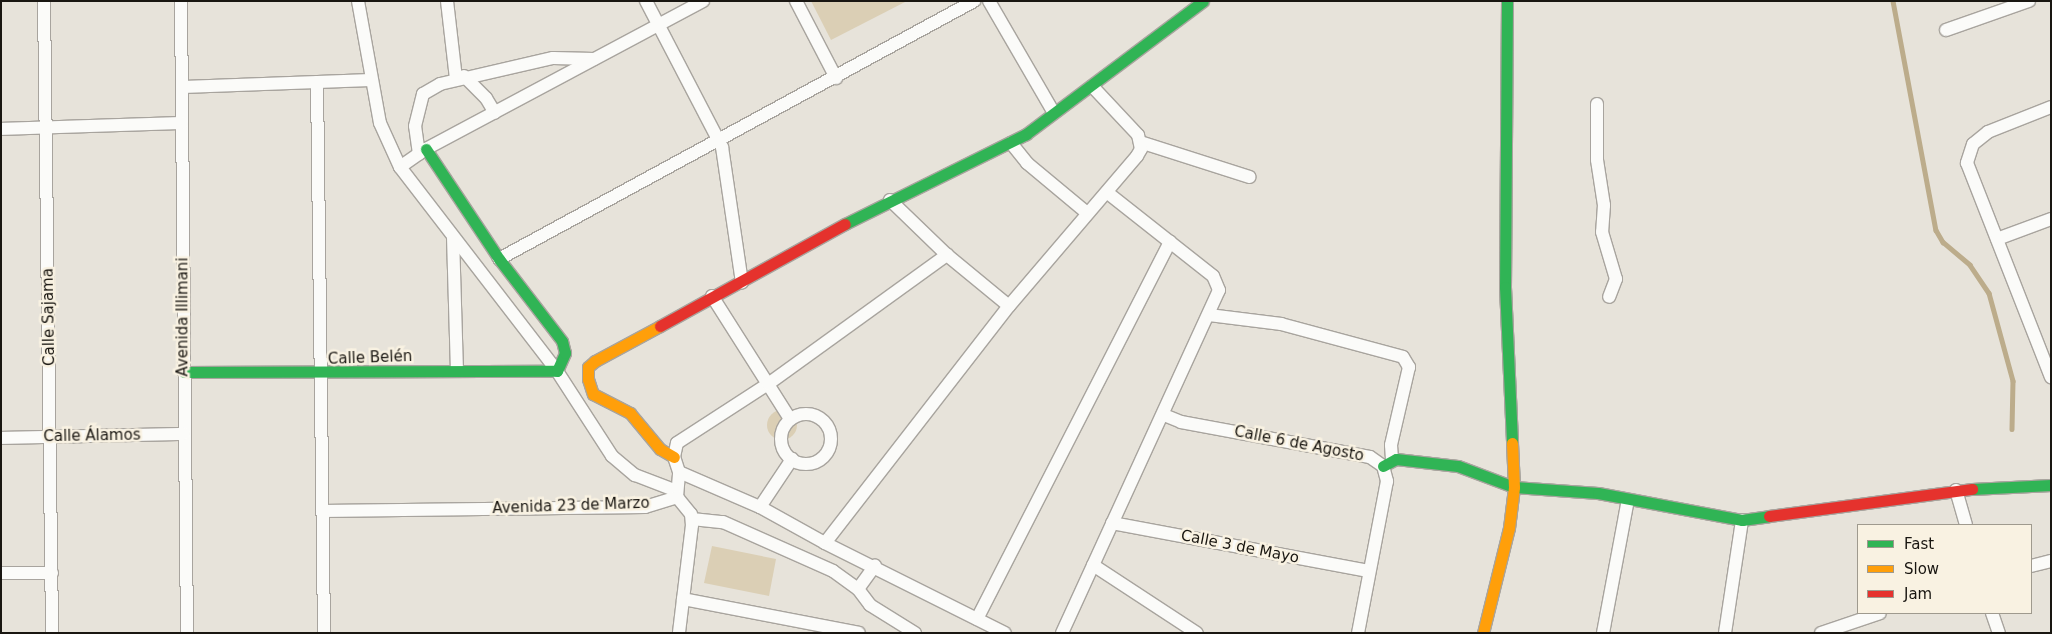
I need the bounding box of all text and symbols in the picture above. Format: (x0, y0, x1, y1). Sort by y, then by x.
street label: Avenida Illimani (174, 257, 192, 377)
street label: Calle Sajama (39, 268, 59, 366)
street label: Calle Belén (328, 348, 412, 368)
street label: Calle 6 de Agosto (1233, 423, 1365, 465)
street label: Calle Álamos (43, 426, 141, 446)
street label: Avenida 23 de Marzo (492, 494, 650, 518)
legend (1857, 524, 2032, 614)
street label: Calle 3 de Mayo (1179, 527, 1301, 567)
text: Fast (1904, 535, 1934, 553)
text: Slow (1904, 560, 1939, 578)
text: Jam (1904, 585, 1932, 603)

